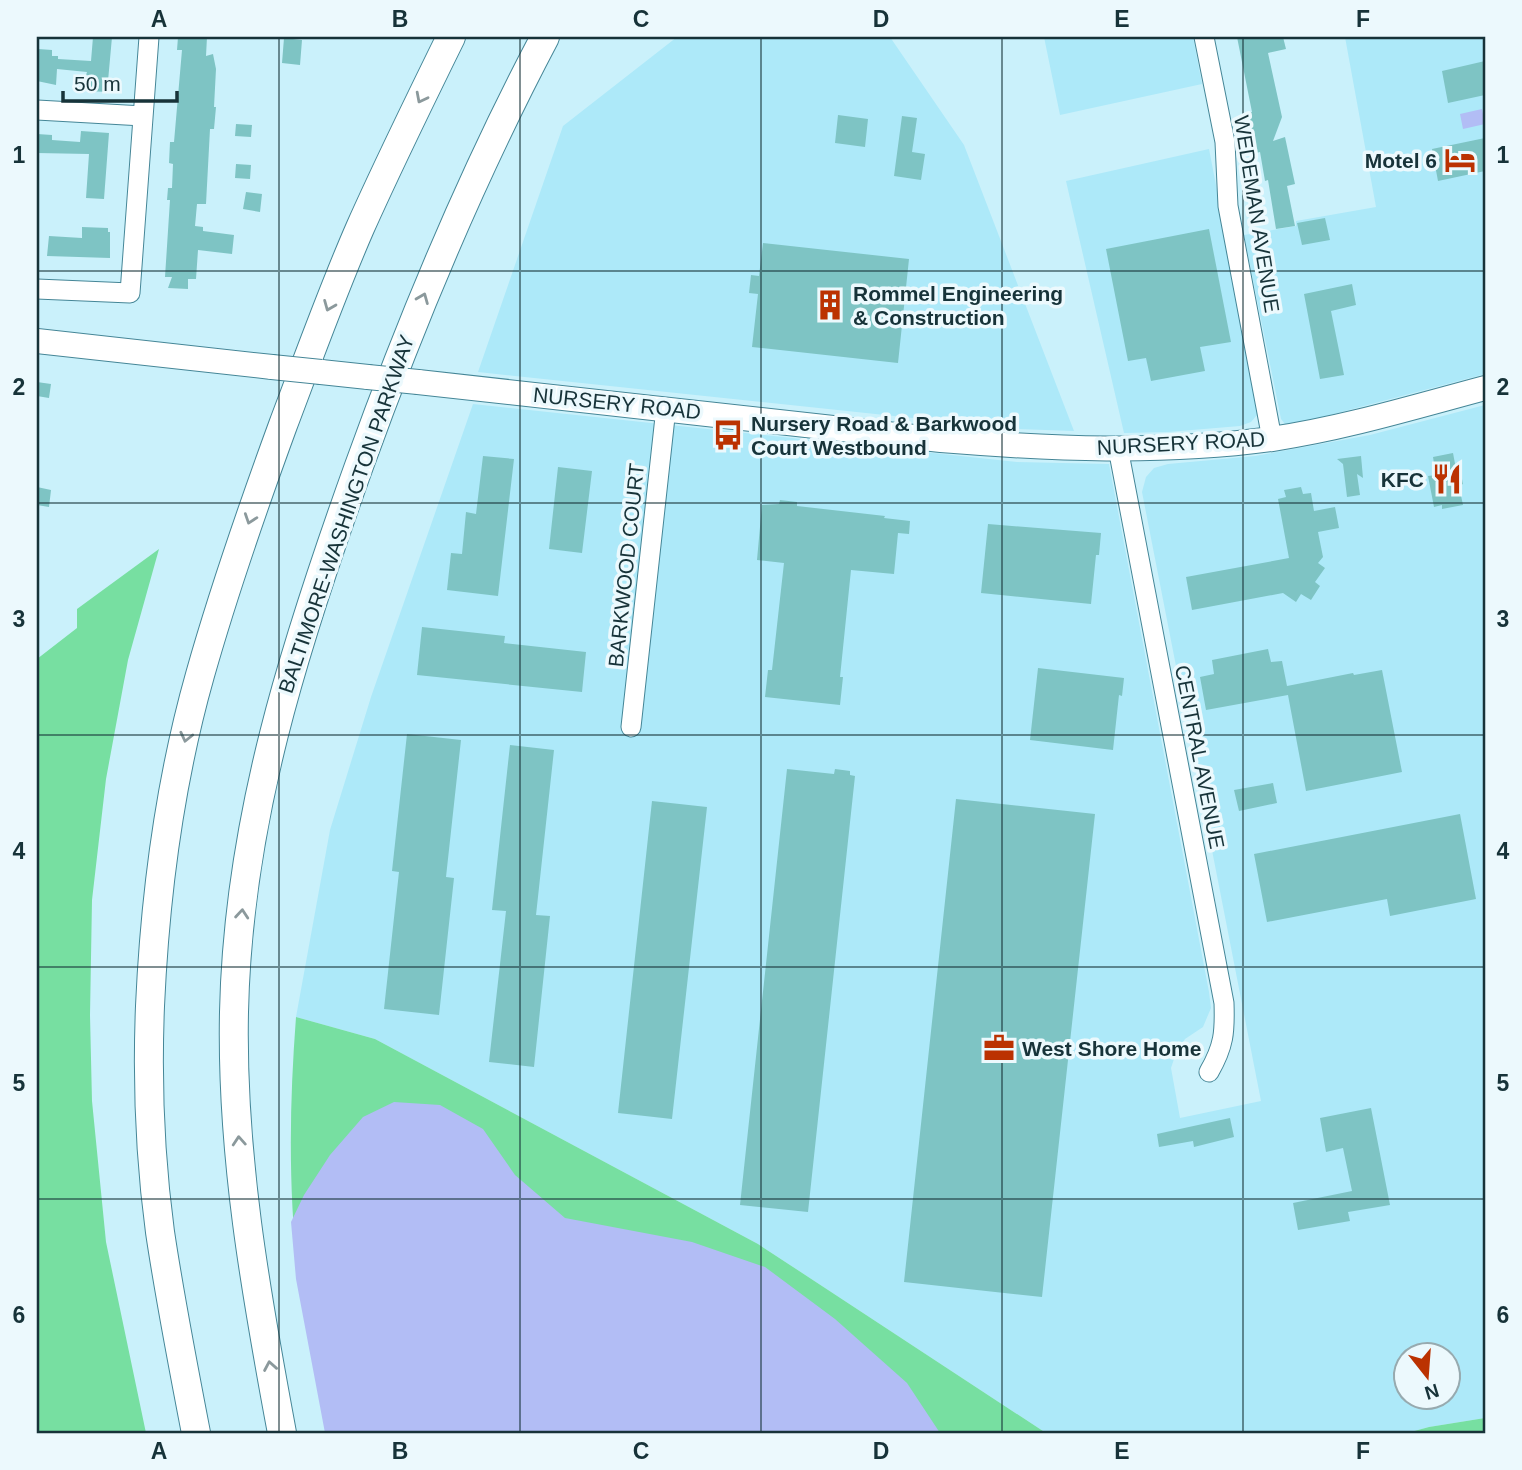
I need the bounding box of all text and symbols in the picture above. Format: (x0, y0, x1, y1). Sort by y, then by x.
text: A (151, 6, 167, 32)
text: B (392, 6, 408, 32)
text: C (633, 6, 649, 32)
text: D (873, 6, 889, 32)
text: E (1114, 6, 1130, 32)
text: F (1356, 6, 1370, 32)
scale bar (63, 60, 177, 104)
text: 50 m (74, 72, 121, 95)
one-way arrow (415, 91, 429, 103)
street label: WEDEMAN AVENUE (1230, 114, 1284, 314)
text: 1 (13, 142, 26, 168)
text: 1 (1497, 142, 1510, 168)
hotel icon: Motel 6 (1443, 143, 1477, 177)
place label: Motel 6 (1365, 149, 1437, 172)
place label: Rommel Engineering & Construction (853, 282, 1063, 329)
building icon: Rommel Engineering & Construction (813, 288, 847, 322)
one-way arrow (414, 293, 428, 305)
one-way arrow (323, 299, 337, 311)
street label: BALTIMORE-WASHINGTON PARKWAY (274, 332, 418, 696)
text: 2 (13, 374, 25, 400)
text: 2 (1497, 374, 1509, 400)
street label: NURSERY ROAD (532, 383, 702, 423)
place label: Nursery Road & Barkwood Court Westbound (751, 412, 1017, 459)
bus stop icon: Nursery Road & Barkwood Court Westbound (711, 418, 745, 452)
street label: NURSERY ROAD (1096, 427, 1266, 459)
street label: BARKWOOD COURT (604, 462, 648, 668)
restaurant icon: KFC (1430, 462, 1464, 496)
place label: KFC (1381, 468, 1424, 491)
one-way arrow (244, 513, 258, 525)
text: 3 (13, 606, 25, 632)
text: 3 (1497, 606, 1509, 632)
street label: CENTRAL AVENUE (1171, 663, 1229, 851)
one-way arrow (180, 731, 194, 743)
text: 4 (13, 838, 26, 864)
text: 4 (1497, 838, 1510, 864)
one-way arrow (234, 908, 249, 919)
office icon: West Shore Home (982, 1031, 1016, 1065)
place label: West Shore Home (1022, 1037, 1201, 1060)
text: 5 (13, 1070, 26, 1096)
text: 5 (1497, 1070, 1510, 1096)
one-way arrow (232, 1135, 247, 1146)
text: 6 (13, 1302, 25, 1328)
text: 6 (1497, 1302, 1509, 1328)
north arrow (1392, 1340, 1462, 1410)
one-way arrow (263, 1360, 278, 1372)
text: N (1422, 1380, 1441, 1404)
text: A (151, 1438, 167, 1464)
text: B (392, 1438, 408, 1464)
text: C (633, 1438, 649, 1464)
text: D (873, 1438, 889, 1464)
text: E (1114, 1438, 1130, 1464)
text: F (1356, 1438, 1370, 1464)

